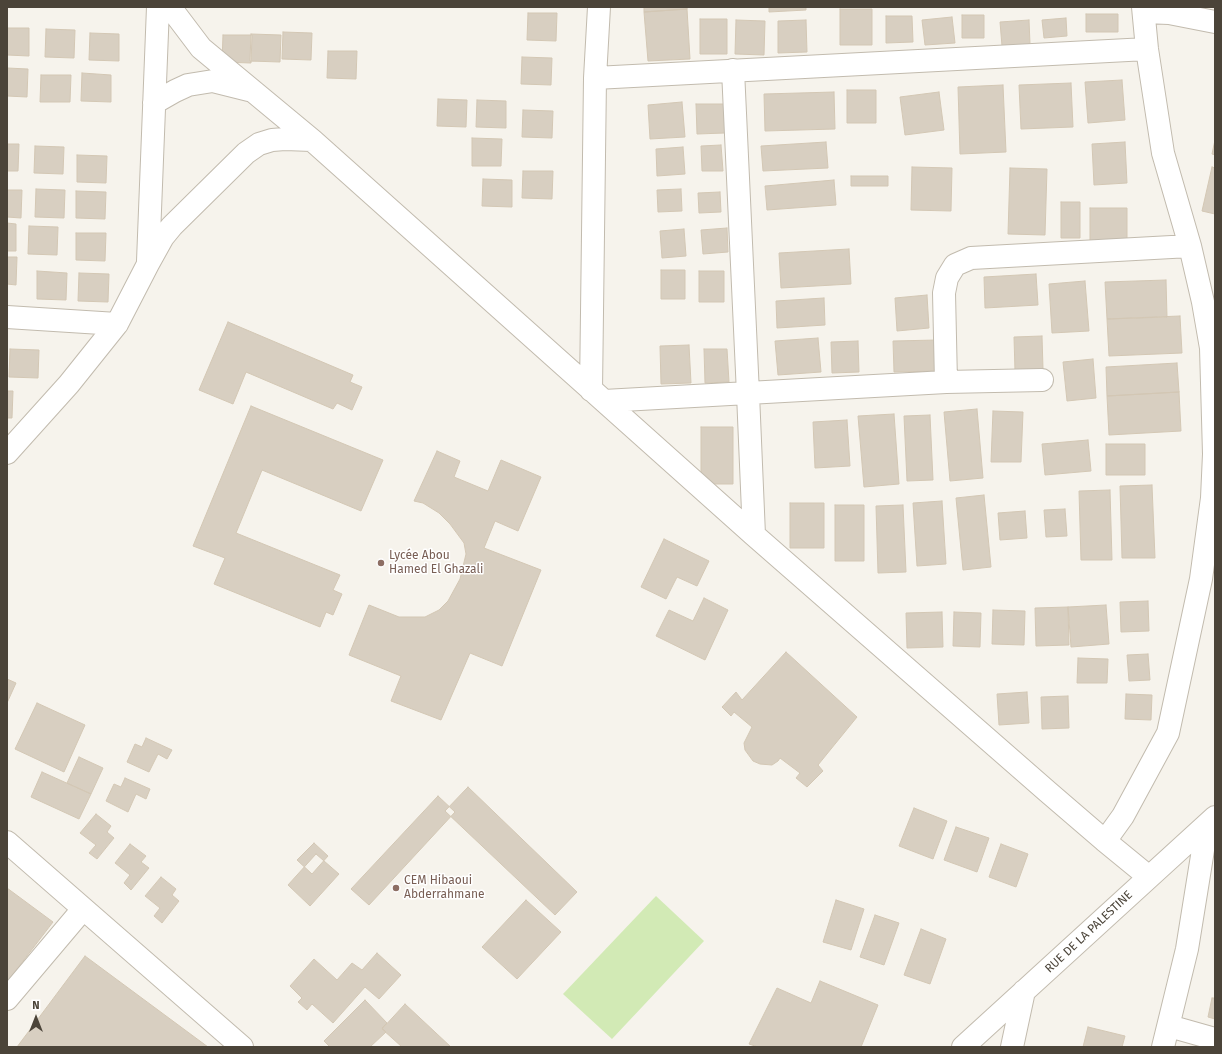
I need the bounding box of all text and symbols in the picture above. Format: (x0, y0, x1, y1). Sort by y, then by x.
place label: Lycée Abou Hamed El Ghazali (389, 549, 483, 577)
marker: Lycée Abou Hamed El Ghazali (376, 558, 386, 568)
place label: CEM Hibaoui Abderrahmane (404, 874, 485, 902)
marker: CEM Hibaoui Abderrahmane (391, 883, 401, 893)
street label: RUE DE LA PALESTINE (1042, 888, 1136, 976)
north arrow (16, 998, 56, 1038)
text: N (32, 999, 40, 1012)

